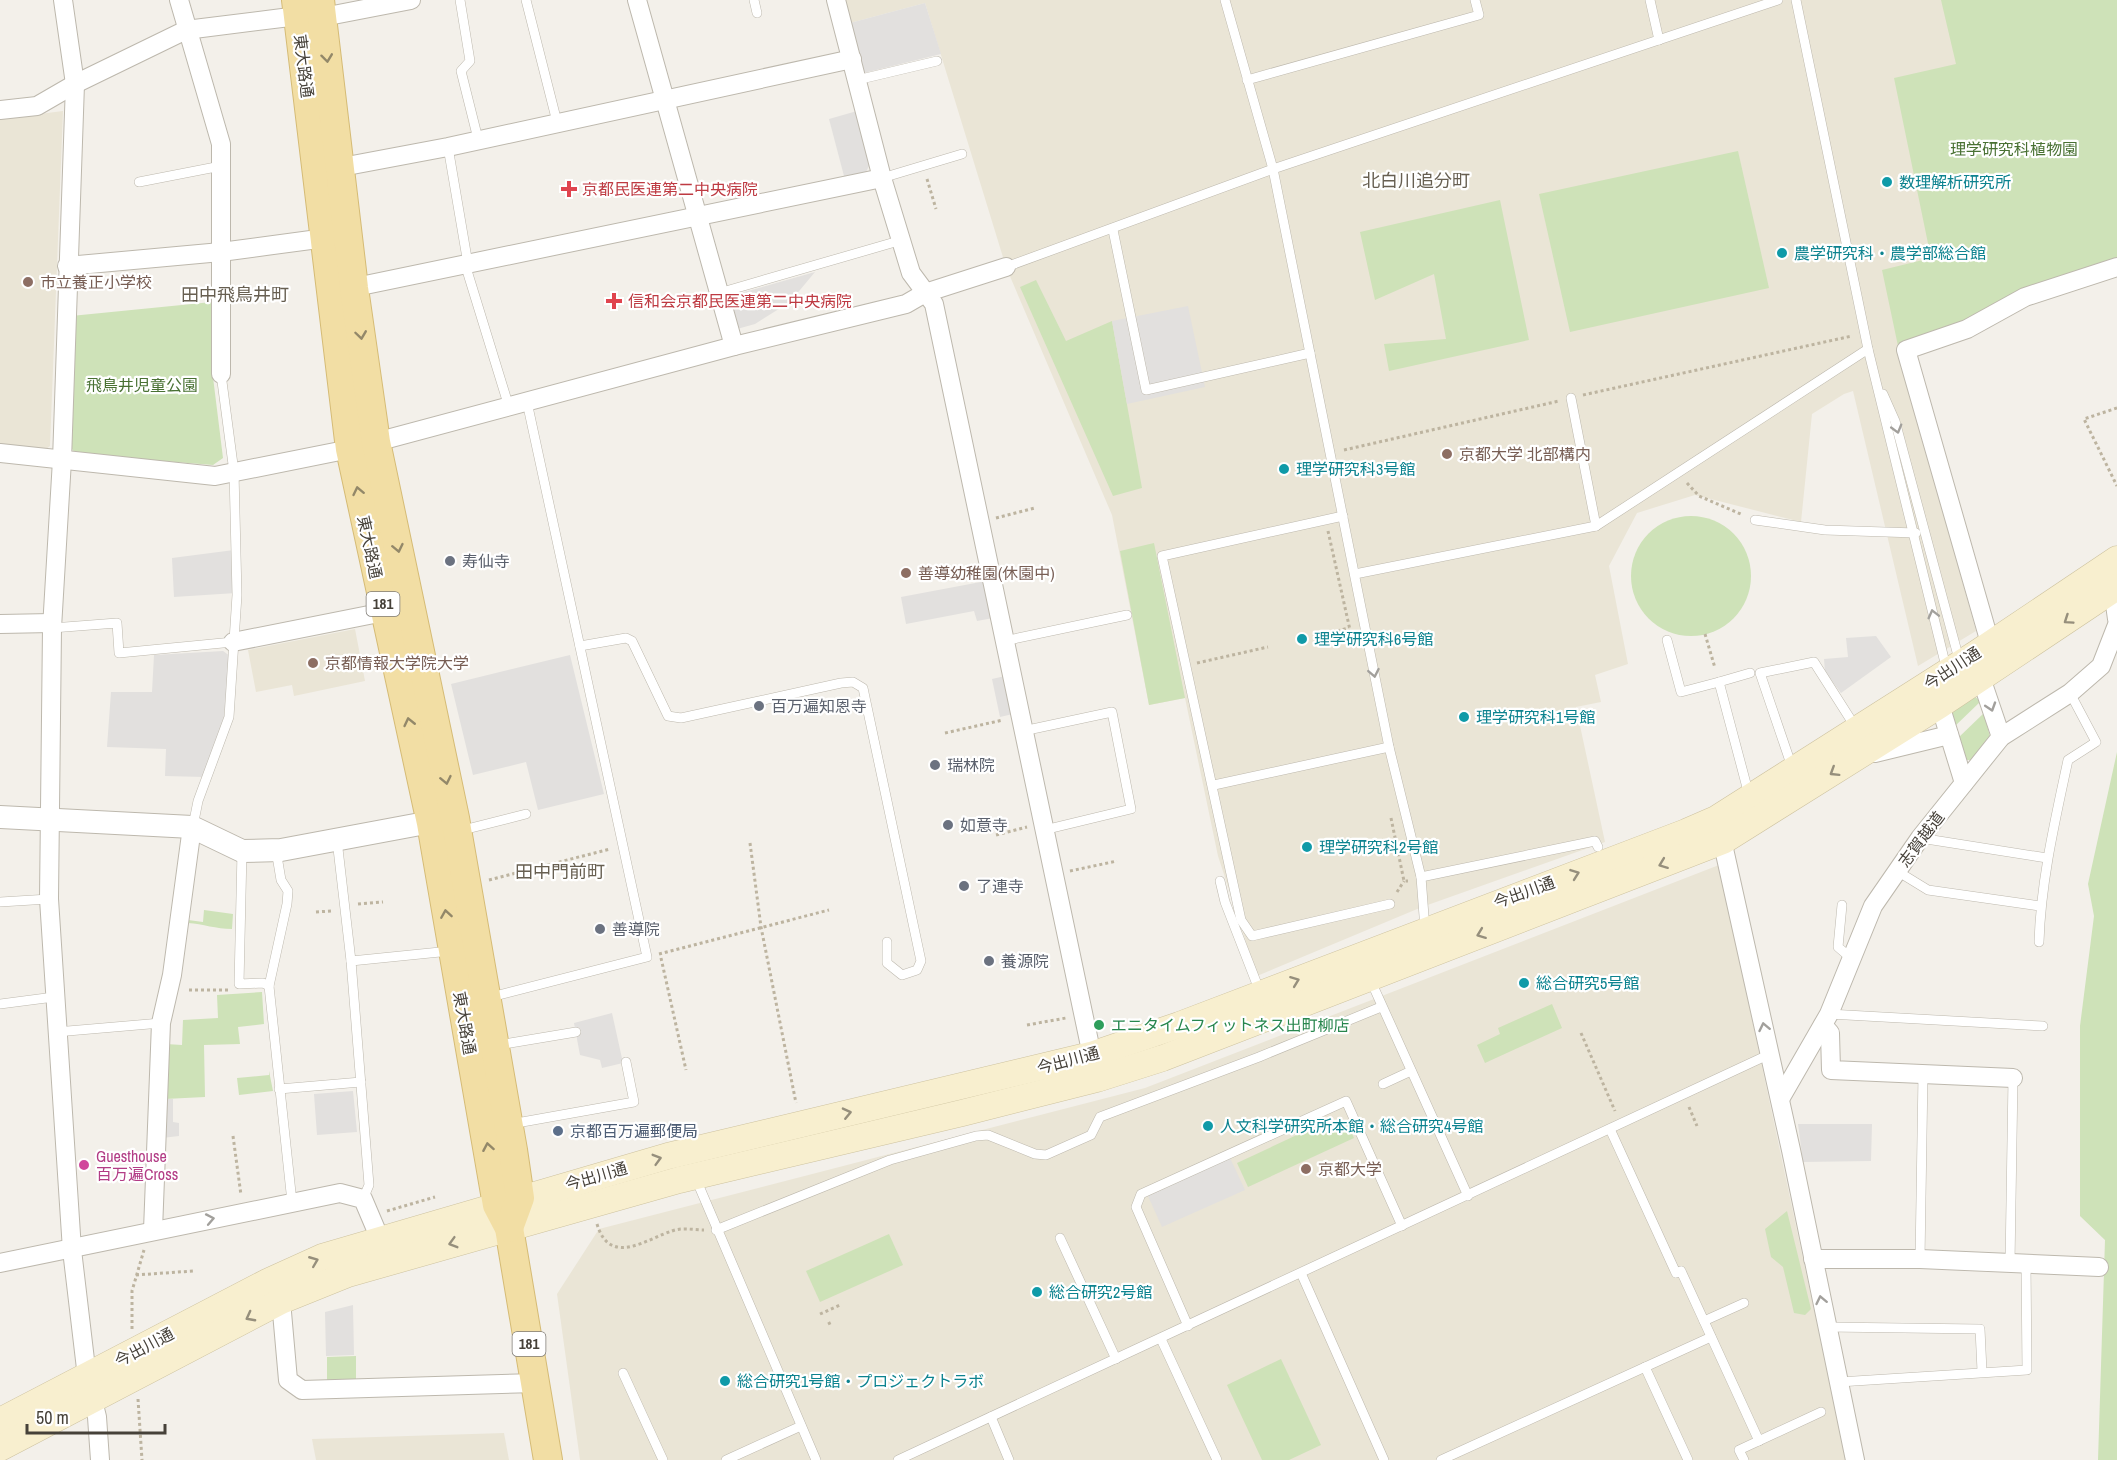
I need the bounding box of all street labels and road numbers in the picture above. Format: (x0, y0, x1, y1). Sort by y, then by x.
street label: 東大路通 (289, 33, 319, 99)
street label: 東大路通 (353, 513, 387, 581)
road number: 181 (366, 592, 400, 616)
street label: 今出川通 (1919, 641, 1985, 695)
street label: 志賀越道 (1893, 807, 1949, 871)
street label: 今出川通 (1490, 871, 1558, 913)
street label: 東大路通 (449, 990, 481, 1056)
street label: 今出川通 (1034, 1041, 1102, 1079)
street label: 今出川通 (562, 1157, 630, 1195)
street label: 今出川通 (111, 1322, 177, 1372)
road number: 181 (512, 1332, 546, 1356)

